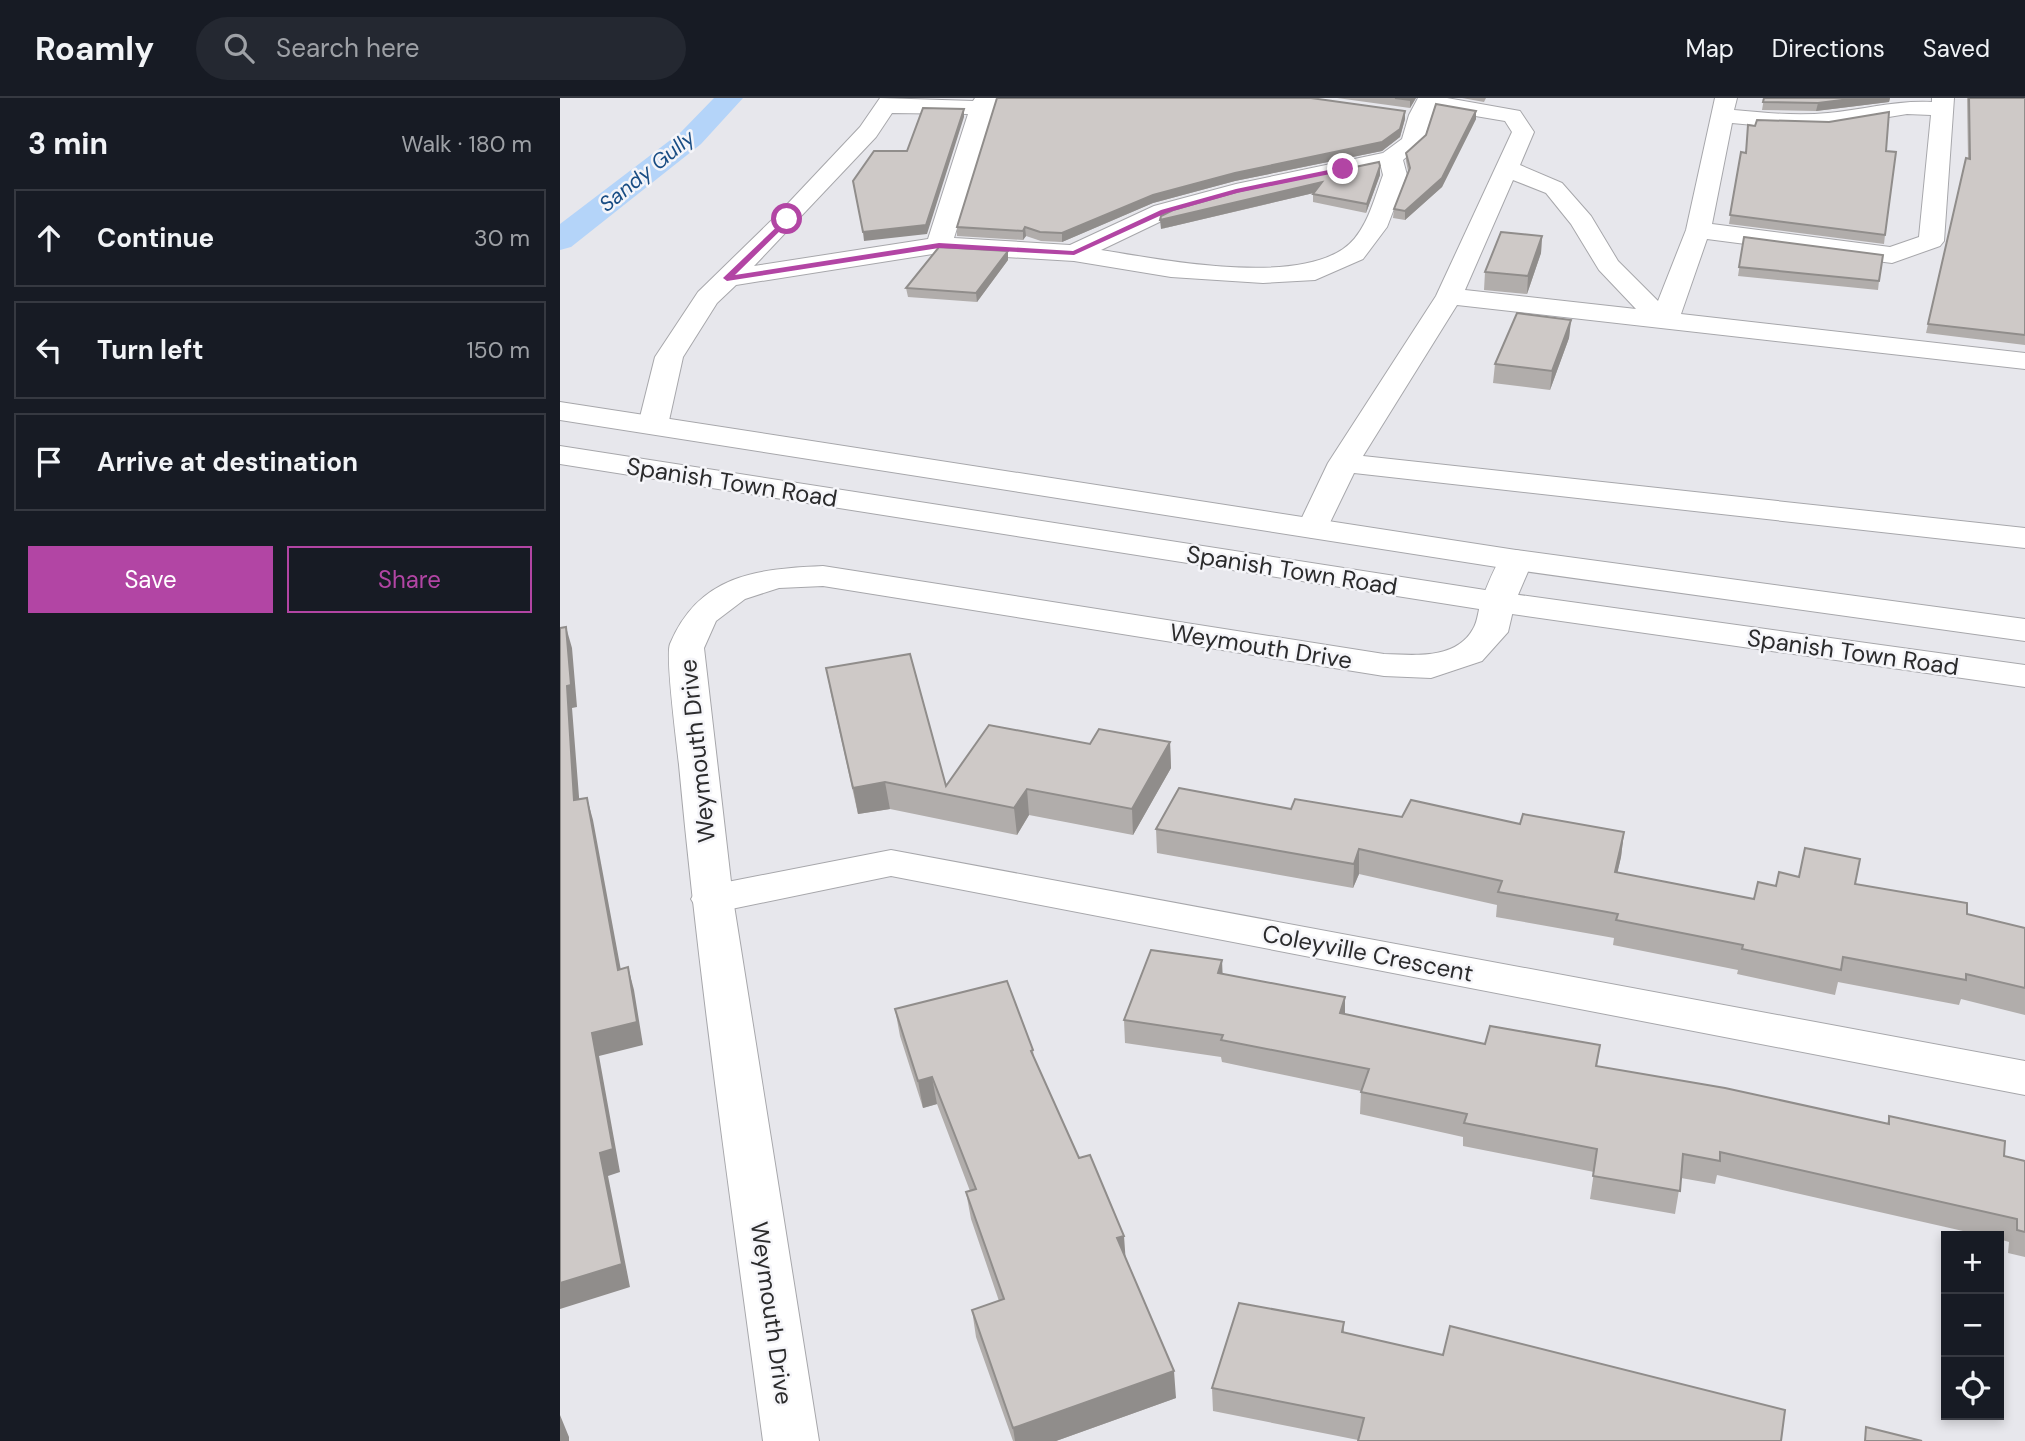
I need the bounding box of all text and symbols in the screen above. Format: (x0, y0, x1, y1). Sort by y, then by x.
search box (196, 17, 686, 80)
text: Roamly (35, 27, 154, 70)
icon: search (220, 29, 258, 67)
text: Search here (276, 31, 420, 65)
text: Map (1686, 33, 1734, 64)
text: Directions (1772, 33, 1885, 64)
text: Saved (1923, 33, 1990, 64)
water label: Sandy Gully (593, 123, 702, 218)
text: 3 min (28, 124, 108, 163)
text: Walk · 180 m (401, 129, 532, 159)
route end (1327, 153, 1358, 184)
route start (771, 203, 802, 234)
icon: ahead (30, 219, 68, 257)
text: Continue (97, 221, 214, 255)
text: 30 m (474, 223, 530, 253)
icon: left (30, 331, 68, 369)
text: Turn left (97, 333, 204, 367)
text: 150 m (466, 335, 530, 365)
icon: arrive (30, 443, 68, 481)
text: Arrive at destination (97, 445, 358, 479)
street label: Spanish Town Road (624, 450, 840, 514)
street label: Spanish Town Road (1184, 538, 1400, 602)
button: Save (28, 546, 273, 613)
button: Share (287, 546, 532, 613)
street label: Weymouth Drive (1168, 616, 1354, 676)
street label: Spanish Town Road (1745, 622, 1961, 682)
street label: Weymouth Drive (672, 658, 722, 844)
street label: Coleyville Crescent (1260, 917, 1476, 989)
street label: Weymouth Drive (744, 1220, 800, 1406)
map controls (1941, 1231, 2004, 1420)
button: + (1941, 1231, 2004, 1294)
button: − (1941, 1294, 2004, 1357)
button: locate (1941, 1357, 2004, 1420)

